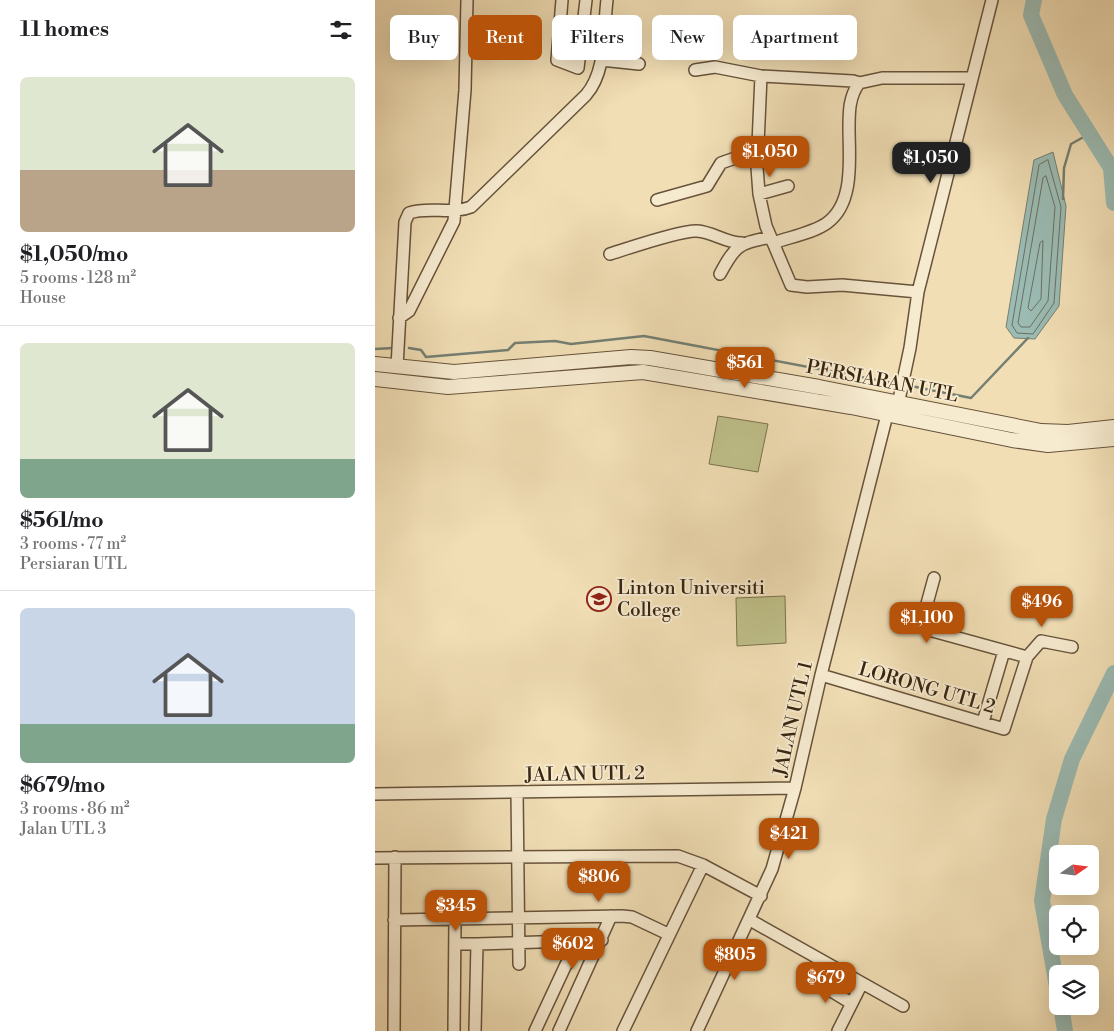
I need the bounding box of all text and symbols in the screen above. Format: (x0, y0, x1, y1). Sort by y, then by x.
chip: Buy (390, 15, 458, 60)
chip: Rent (468, 15, 542, 60)
chip: Filters (552, 15, 642, 60)
chip: New (652, 15, 723, 60)
chip: Apartment (733, 15, 857, 60)
icon: filters (327, 16, 355, 44)
text: 11 homes (20, 17, 109, 43)
icon: home (143, 110, 233, 200)
pin: $1,050 (729, 136, 811, 178)
text: $1,050 (742, 142, 798, 162)
pin: $1,050 (890, 142, 972, 184)
text: $1,050 (903, 148, 959, 168)
text: $1,050/mo (20, 242, 128, 268)
text: 5 rooms · 128 m² (20, 268, 136, 288)
text: House (20, 288, 66, 308)
pin: $561 (715, 346, 775, 389)
text: $561 (727, 353, 763, 373)
street label: PERSIARAN UTL (804, 355, 960, 407)
icon: home (143, 375, 233, 465)
text: $561/mo (20, 508, 104, 534)
text: 3 rooms · 77 m² (20, 534, 126, 554)
text: Persiaran UTL (20, 554, 127, 574)
place label: Linton Universiti College (617, 576, 765, 622)
school or university icon: Linton Universiti College (586, 586, 612, 612)
pin: $496 (1012, 586, 1072, 628)
text: $496 (1022, 592, 1062, 612)
pin: $1,100 (886, 602, 968, 644)
text: $1,100 (901, 608, 953, 628)
icon: home (143, 640, 233, 730)
street label: LORONG UTL 2 (856, 657, 998, 719)
street label: JALAN UTL 1 (768, 659, 818, 780)
street label: JALAN UTL 2 (524, 761, 645, 787)
text: $679/mo (20, 773, 105, 799)
text: 3 rooms · 86 m² (20, 799, 130, 819)
pin: $421 (759, 818, 819, 860)
text: Jalan UTL 3 (20, 819, 106, 839)
text: $421 (770, 824, 808, 844)
north arrow (1049, 845, 1099, 895)
map controls (1049, 845, 1099, 1015)
pin: $806 (569, 860, 629, 903)
text: $806 (578, 867, 620, 887)
pin: $345 (426, 890, 486, 932)
text: $345 (436, 896, 476, 916)
button: locate (1049, 905, 1099, 955)
pin: $602 (543, 928, 603, 970)
text: $602 (552, 934, 594, 954)
pin: $805 (705, 938, 765, 981)
text: $805 (714, 945, 756, 965)
pin: $679 (796, 962, 856, 1004)
button: layers (1049, 965, 1099, 1015)
text: $679 (807, 968, 845, 988)

